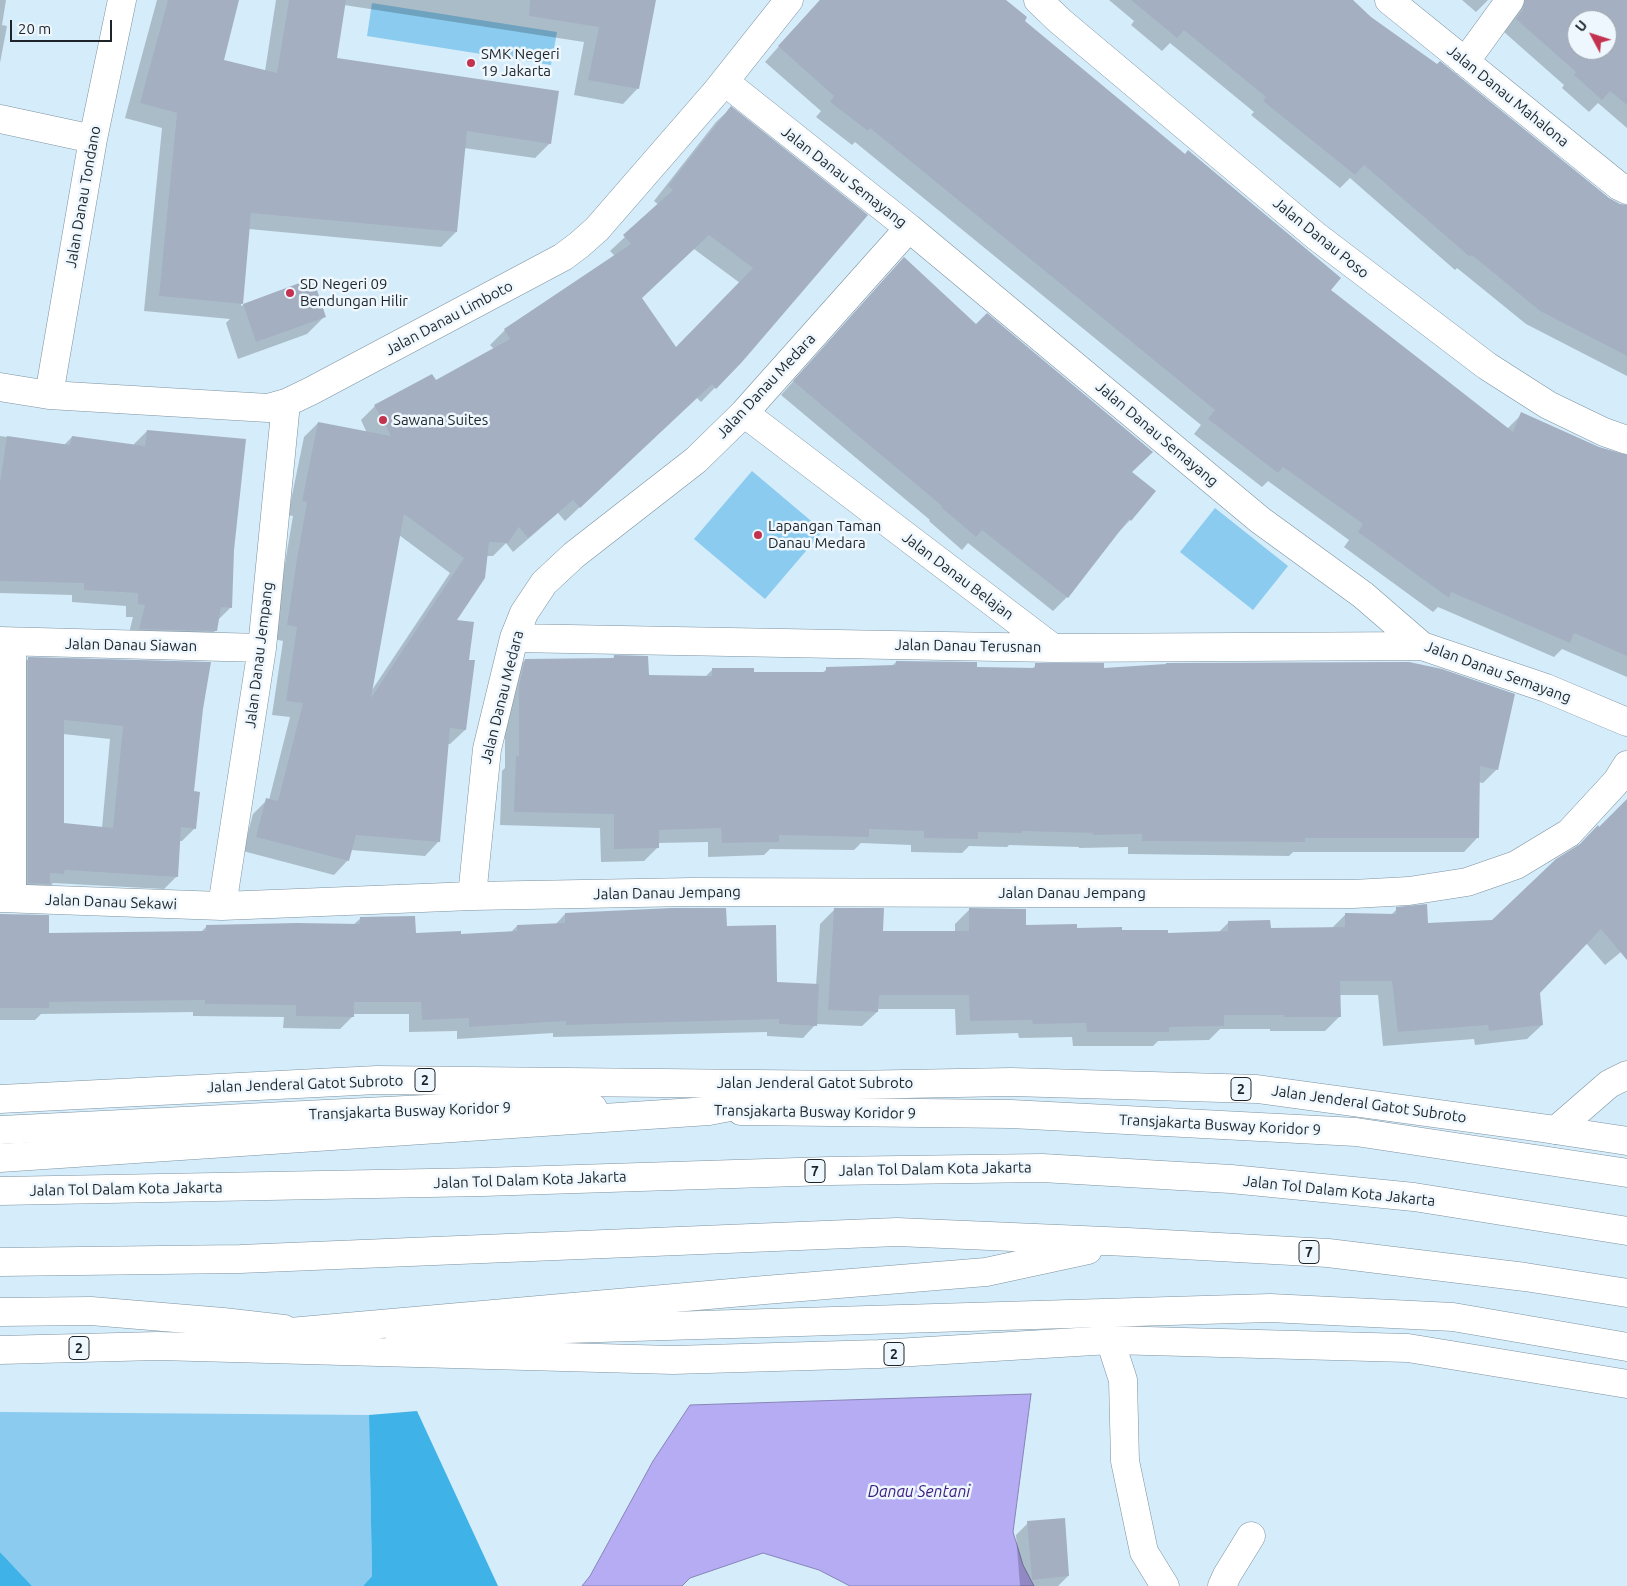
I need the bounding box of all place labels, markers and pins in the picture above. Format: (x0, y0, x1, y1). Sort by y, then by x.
place label: SMK Negeri 19 Jakarta (481, 45, 560, 80)
marker: SMK Negeri 19 Jakarta (465, 57, 477, 69)
place label: SD Negeri 09 Bendungan Hilir (300, 275, 408, 310)
marker: SD Negeri 09 Bendungan Hilir (284, 287, 296, 299)
place label: Sawana Suites (393, 411, 488, 429)
marker: Sawana Suites (377, 414, 389, 426)
place label: Lapangan Taman Danau Medara (768, 517, 881, 552)
marker: Lapangan Taman Danau Medara (752, 529, 764, 541)

